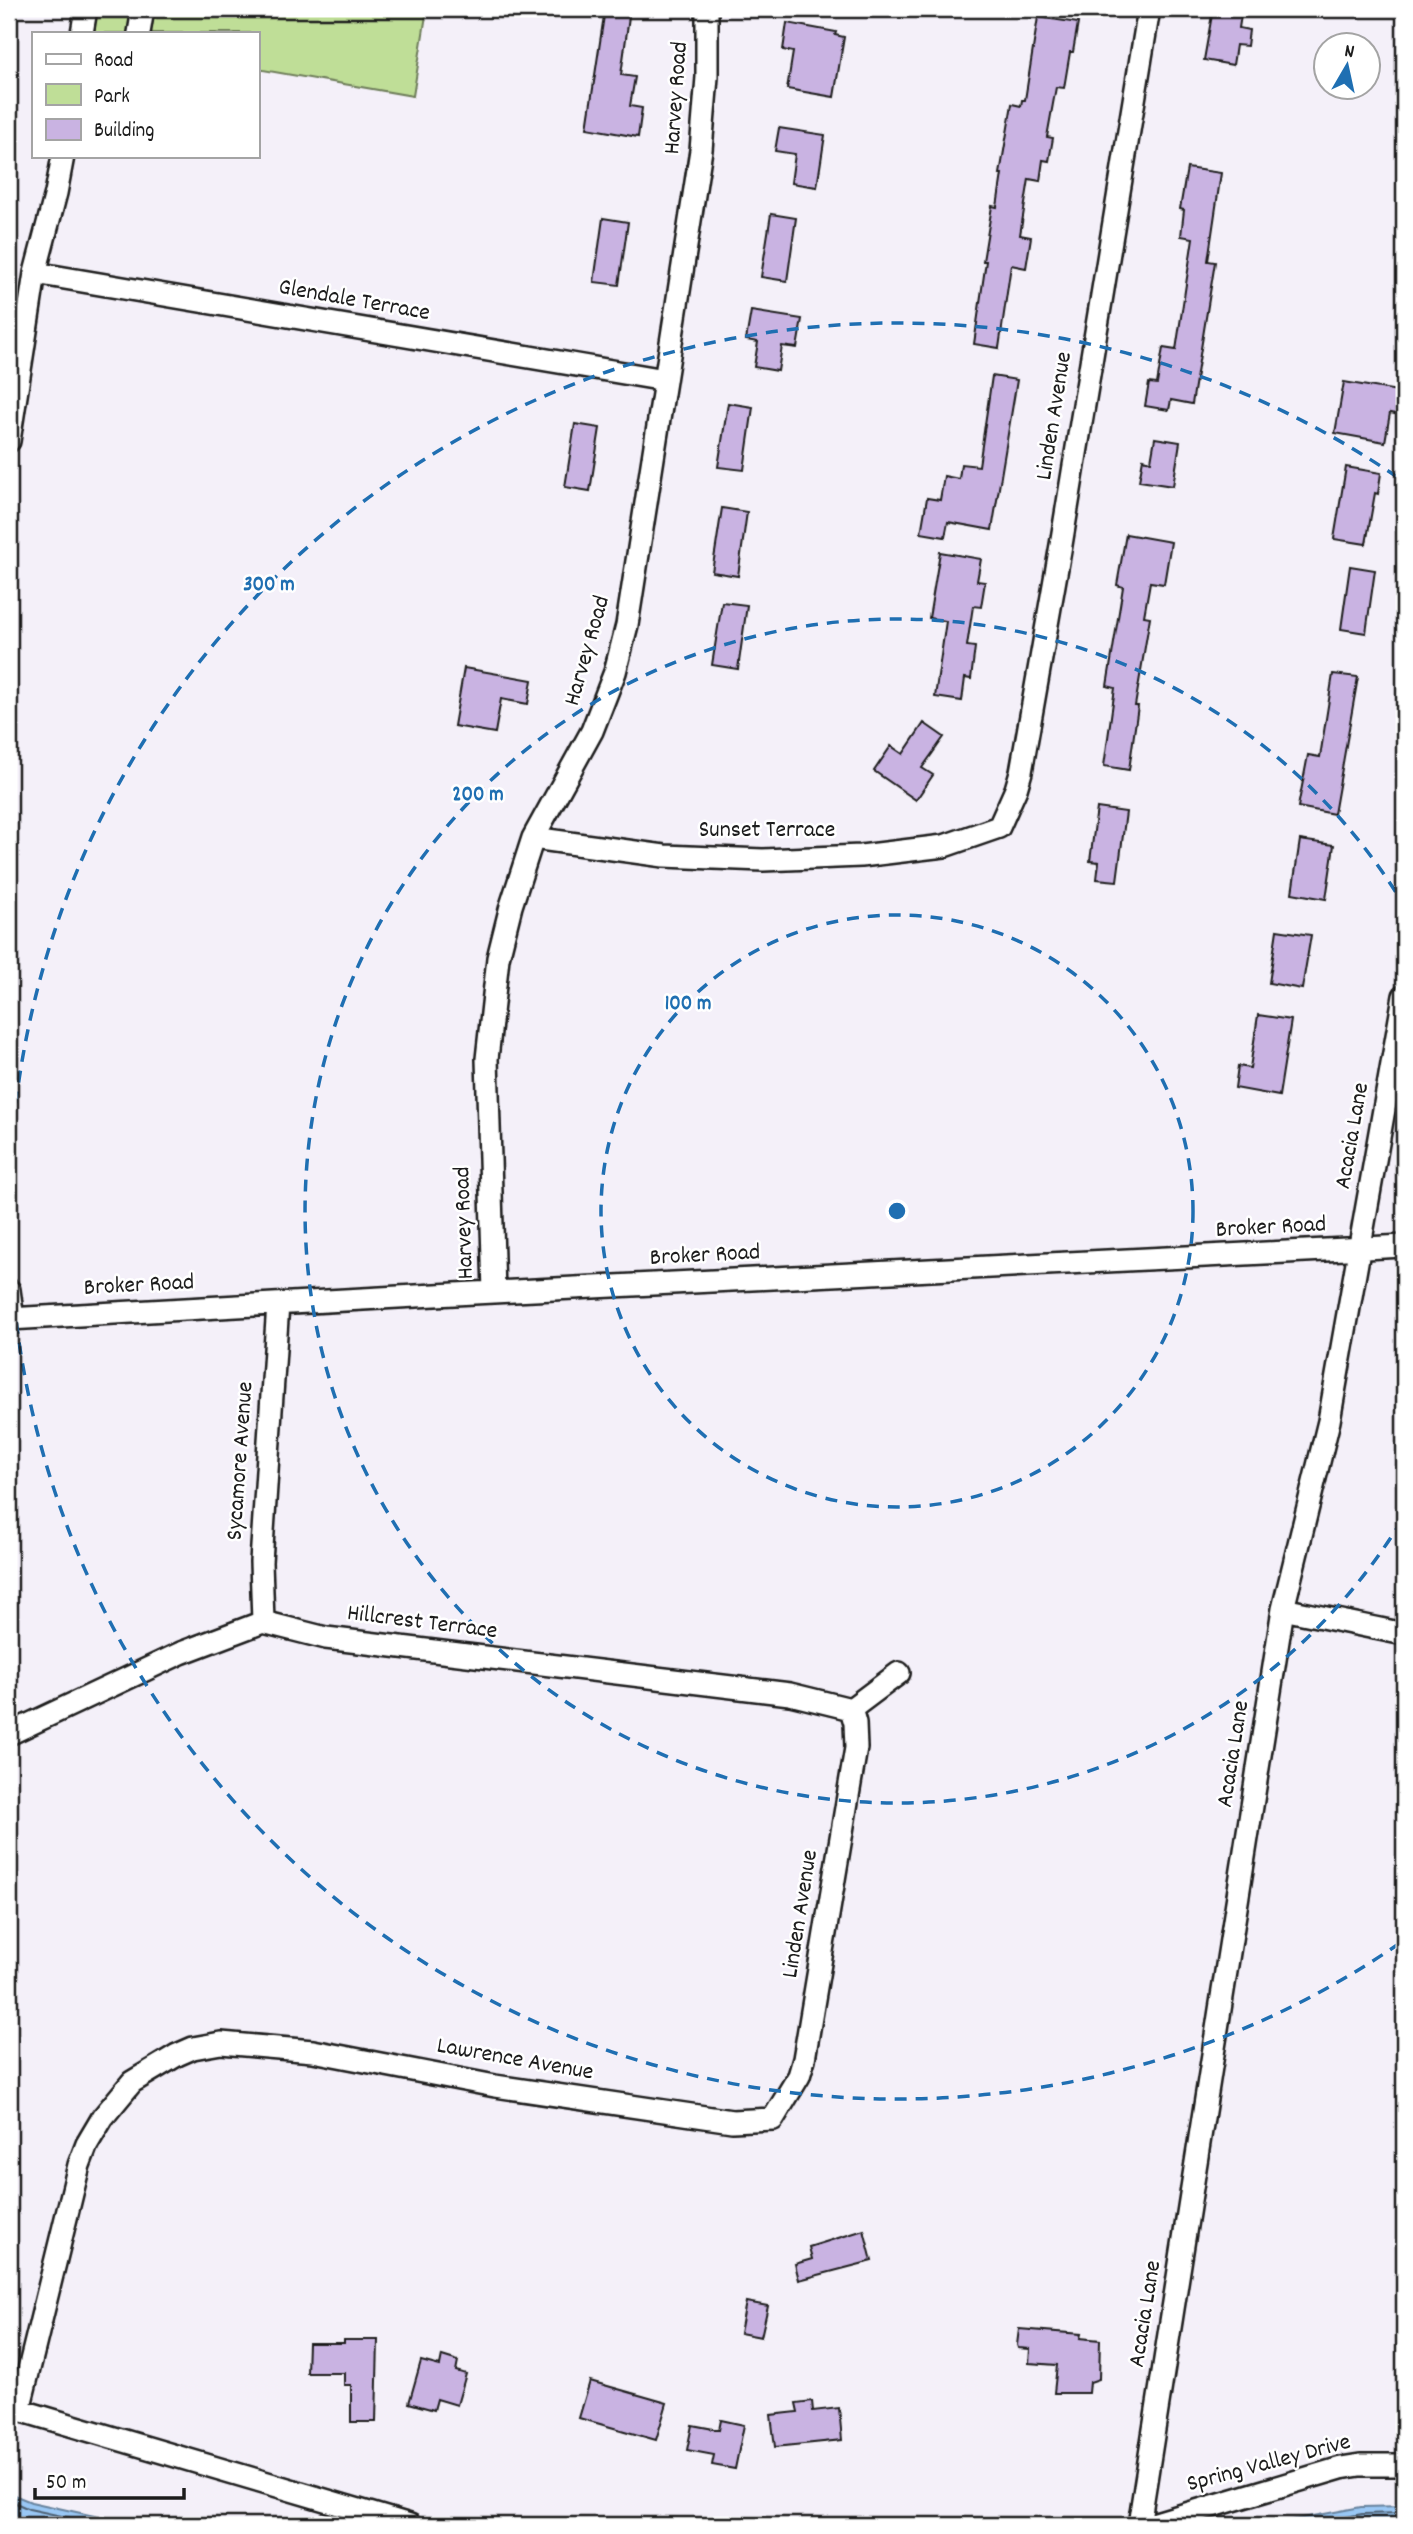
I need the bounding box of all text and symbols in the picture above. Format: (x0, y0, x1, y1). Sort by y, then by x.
legend (32, 32, 259, 158)
north arrow (1312, 32, 1382, 102)
text: N (1342, 39, 1356, 67)
street label: Harvey Road (656, 40, 698, 156)
text: Road (94, 47, 133, 77)
text: Park (94, 83, 130, 113)
text: Building (94, 117, 154, 147)
street label: Glendale Terrace (276, 271, 432, 331)
street label: Linden Avenue (1028, 349, 1082, 483)
text: 300 m (243, 571, 295, 601)
street label: Harvey Road (556, 592, 620, 710)
text: 200 m (452, 781, 504, 811)
street label: Sunset Terrace (699, 814, 835, 848)
text: 100 m (665, 990, 711, 1020)
street label: Acacia Lane (1327, 1080, 1379, 1192)
street label: Harvey Road (446, 1166, 484, 1280)
centre of rings (885, 1199, 909, 1223)
street label: Broker Road (1215, 1208, 1327, 1248)
street label: Broker Road (649, 1236, 761, 1276)
street label: Broker Road (83, 1266, 195, 1306)
street label: Sycamore Avenue (218, 1381, 264, 1541)
street label: Hillcrest Terrace (345, 1597, 499, 1649)
street label: Acacia Lane (1209, 1698, 1259, 1810)
street label: Linden Avenue (774, 1847, 828, 1981)
street label: Lawrence Avenue (434, 2030, 596, 2090)
street label: Acacia Lane (1121, 2258, 1171, 2370)
street label: Spring Valley Drive (1183, 2426, 1355, 2502)
scale bar (35, 2457, 184, 2501)
text: 50 m (46, 2469, 86, 2499)

